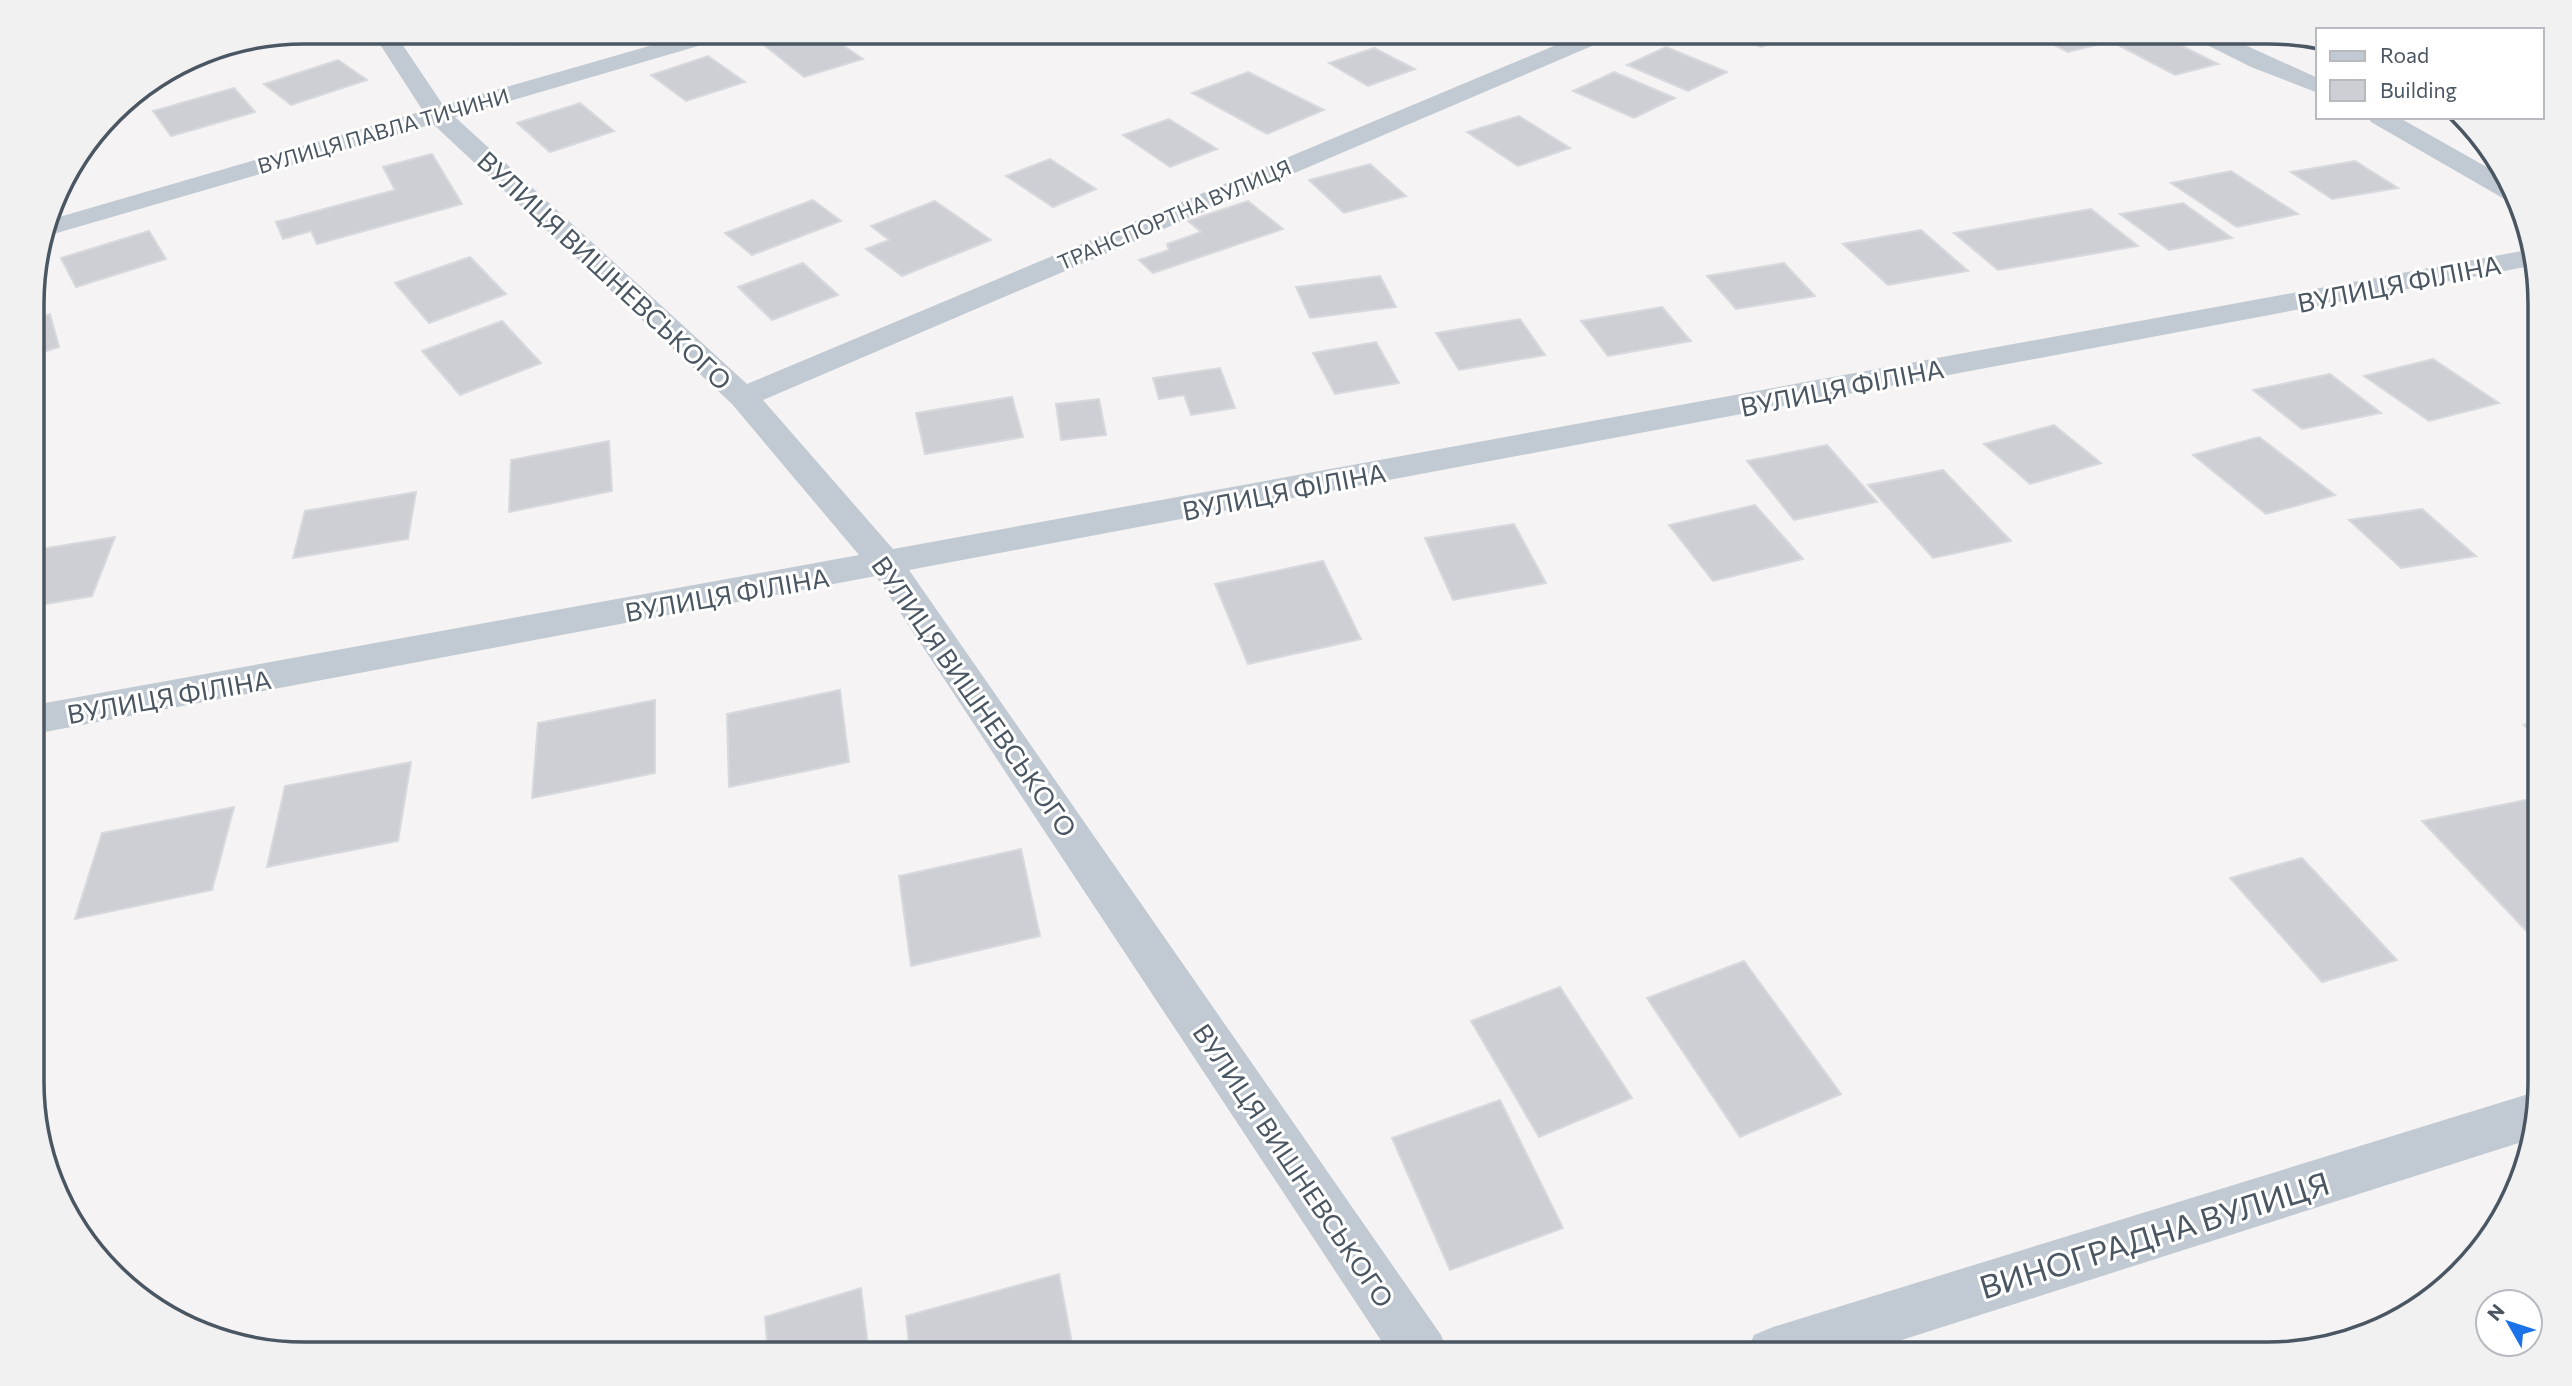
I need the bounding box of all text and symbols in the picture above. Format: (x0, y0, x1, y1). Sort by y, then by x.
legend (2316, 28, 2544, 119)
text: Road (2380, 42, 2429, 67)
text: Building (2380, 77, 2457, 102)
street label: ВУЛИЦЯ ПАВЛА ТИЧИНИ (255, 82, 511, 178)
street label: ВУЛИЦЯ ВИШНЕВСЬКОГО (472, 144, 738, 396)
street label: ТРАНСПОРТНА ВУЛИЦЯ (1054, 153, 1294, 275)
street label: ВУЛИЦЯ ФІЛІНА (2295, 248, 2503, 318)
street label: ВУЛИЦЯ ФІЛІНА (1738, 352, 1946, 422)
street label: ВУЛИЦЯ ФІЛІНА (1180, 456, 1388, 526)
street label: ВУЛИЦЯ ВИШНЕВСЬКОГО (866, 550, 1084, 842)
street label: ВУЛИЦЯ ФІЛІНА (623, 561, 831, 627)
street label: ВУЛИЦЯ ФІЛІНА (65, 663, 273, 729)
street label: ВУЛИЦЯ ВИШНЕВСЬКОГО (1187, 1017, 1401, 1313)
street label: ВИНОГРАДНА ВУЛИЦЯ (1974, 1162, 2334, 1306)
north arrow (2474, 1288, 2544, 1358)
text: N (2482, 1299, 2509, 1325)

